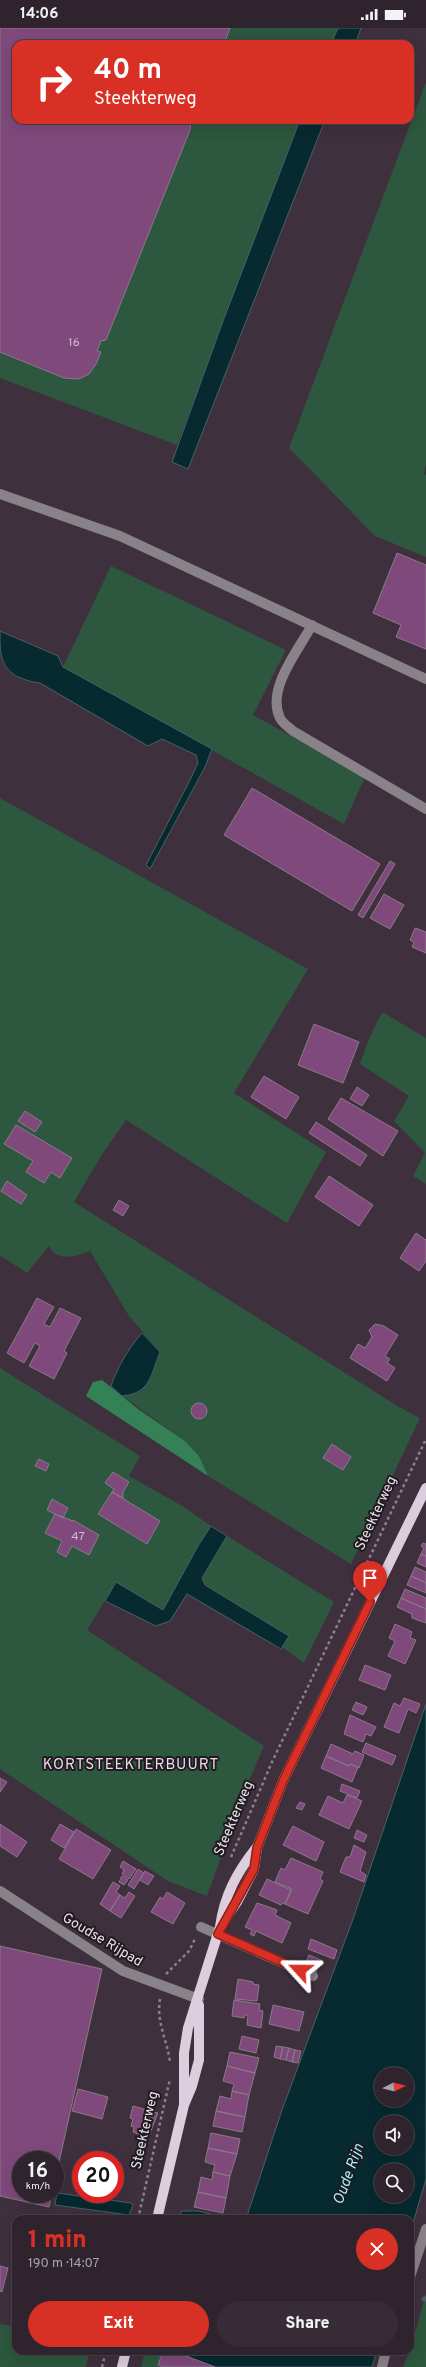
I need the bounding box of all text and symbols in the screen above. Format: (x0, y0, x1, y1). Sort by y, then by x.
text: 14:06 (20, 5, 58, 24)
text: 40 m (94, 53, 162, 89)
icon: right (28, 56, 80, 108)
text: Steekterweg (94, 88, 197, 111)
house number: 16 (68, 335, 80, 351)
street label: Steekterweg (352, 1474, 401, 1553)
house number: 47 (71, 1529, 85, 1545)
pin (353, 1561, 387, 1602)
icon: arrive (359, 1567, 381, 1589)
district label: KORTSTEEKTERBUURT (43, 1756, 219, 1775)
street label: Steekterweg (211, 1779, 258, 1859)
street label: Goudse Rijpad (59, 1910, 146, 1971)
position arrow (279, 1949, 321, 1991)
north arrow (374, 2067, 414, 2107)
map controls (374, 2067, 414, 2203)
street label: Steekterweg (128, 2090, 163, 2171)
button: sound (374, 2115, 414, 2155)
water label: Oude Rijn (330, 2141, 369, 2208)
speed limit sign: 20 (72, 2151, 124, 2203)
text: 16 (28, 2159, 48, 2185)
button: search (374, 2163, 414, 2203)
text: km/h (26, 2180, 50, 2193)
text: 1 min (28, 2226, 87, 2256)
button: close (356, 2228, 398, 2270)
text: 190 m · 14:07 (28, 2256, 99, 2272)
button: Exit (28, 2301, 209, 2347)
button: Share (217, 2301, 398, 2347)

